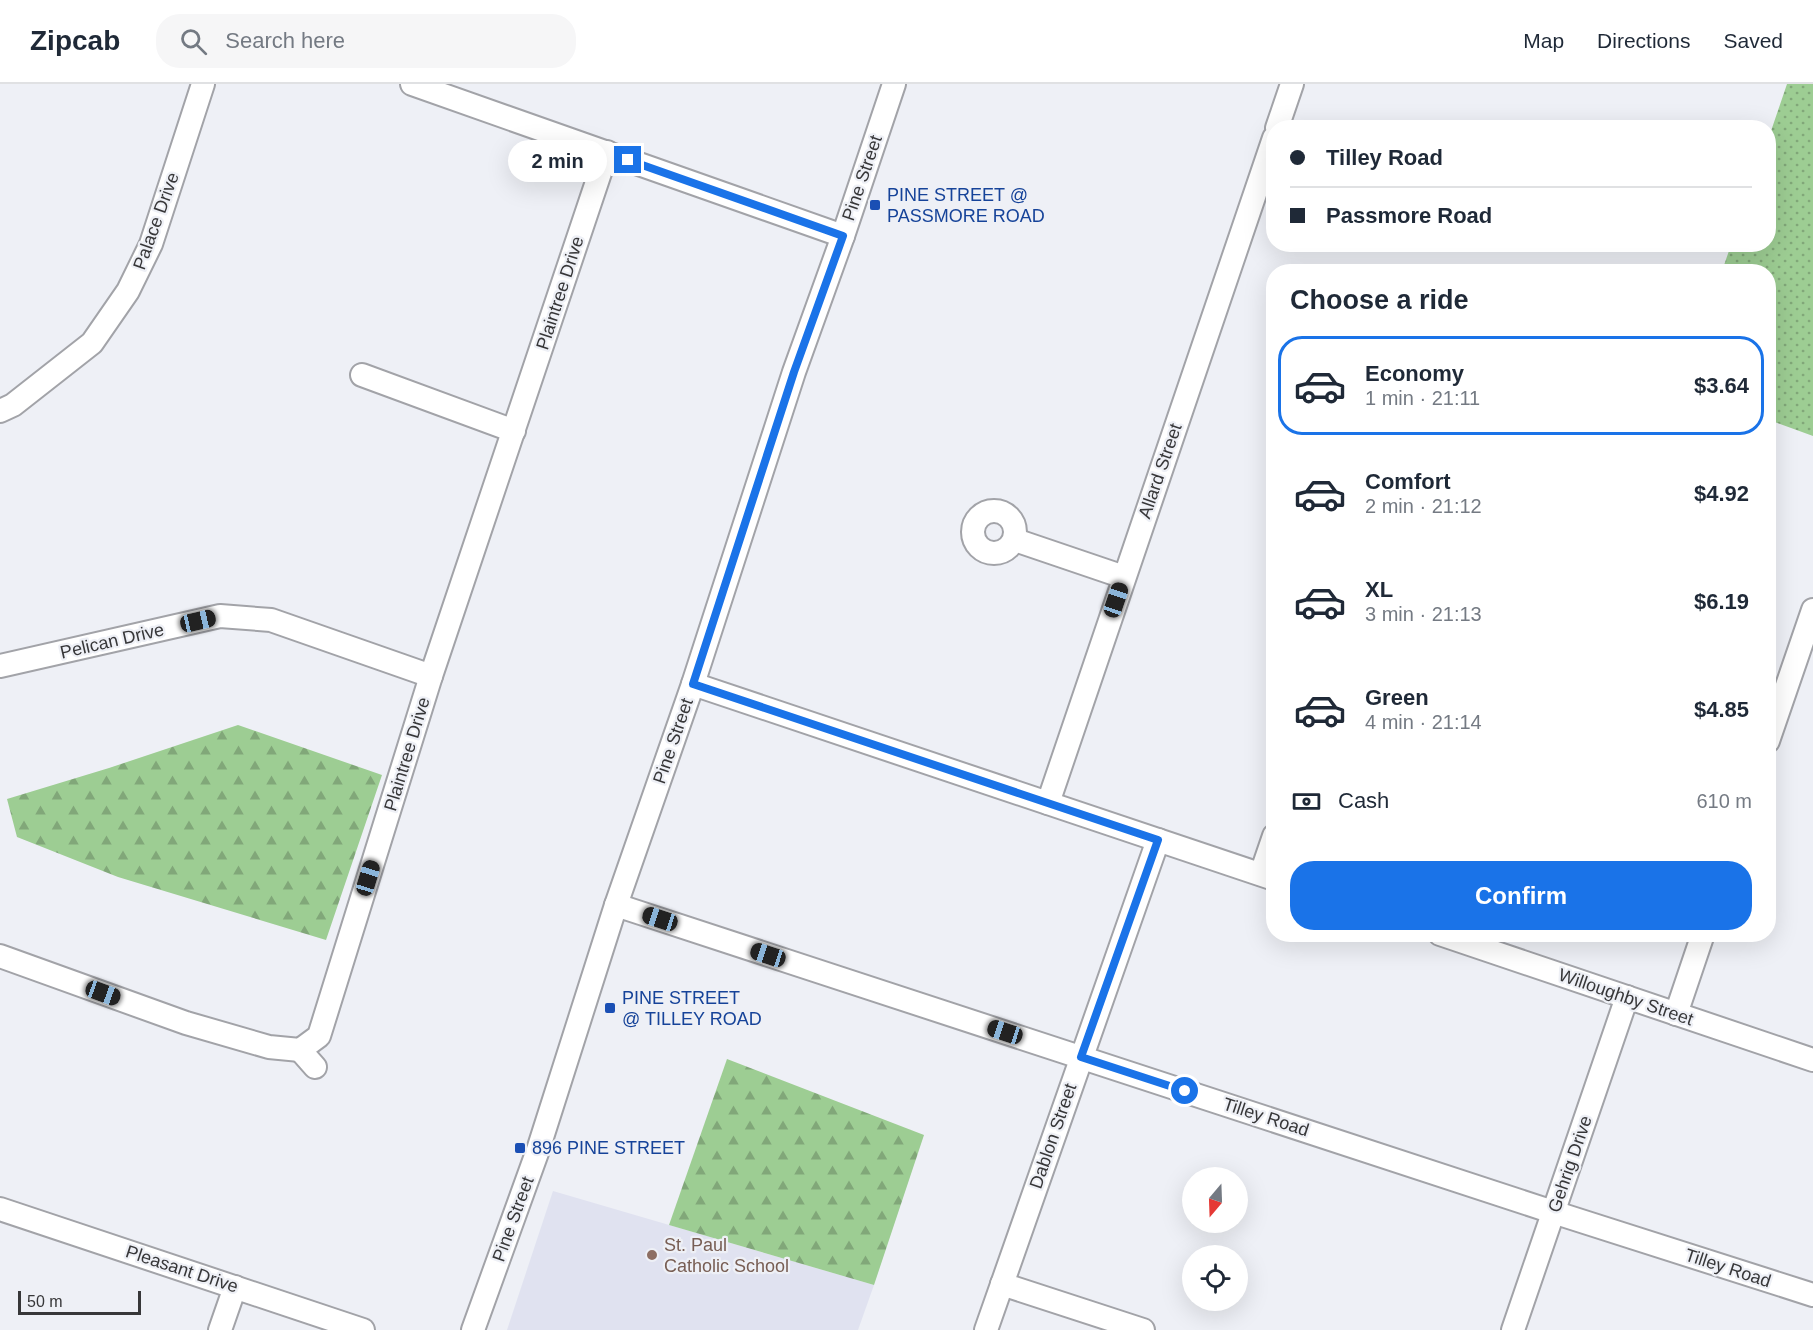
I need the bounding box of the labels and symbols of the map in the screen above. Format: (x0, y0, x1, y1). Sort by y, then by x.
street label: Pine Street (838, 133, 886, 223)
callout: 2 min (508, 139, 607, 181)
route end (614, 146, 641, 173)
street label: Palace Drive (129, 170, 183, 272)
place label: PINE STREET @ PASSMORE ROAD (887, 185, 1045, 226)
marker: PINE STREET @ PASSMORE ROAD (868, 198, 882, 212)
street label: Plaintree Drive (532, 234, 588, 352)
street label: Allard Street (1134, 421, 1186, 521)
car (1102, 580, 1130, 620)
car (178, 608, 218, 634)
street label: Pelican Drive (58, 619, 166, 663)
street label: Plaintree Drive (380, 695, 434, 813)
street label: Pine Street (649, 696, 697, 786)
car (354, 858, 382, 898)
car (640, 905, 680, 933)
car (748, 941, 788, 969)
street label: Willoughby Street (1556, 965, 1696, 1029)
car (83, 978, 123, 1008)
place label: PINE STREET @ TILLEY ROAD (622, 988, 762, 1029)
marker: PINE STREET @ TILLEY ROAD (603, 1001, 617, 1015)
car (985, 1018, 1025, 1046)
route start (1171, 1077, 1198, 1104)
street label: Dablon Street (1026, 1081, 1080, 1191)
street label: Tilley Road (1220, 1094, 1312, 1140)
street label: Gehrig Drive (1544, 1113, 1596, 1215)
place label: 896 PINE STREET (532, 1138, 685, 1158)
marker: 896 PINE STREET (513, 1141, 527, 1155)
north arrow (1182, 1167, 1248, 1233)
street label: Pine Street (488, 1174, 538, 1264)
place label: St. Paul Catholic School (664, 1235, 789, 1276)
street label: Pleasant Drive (123, 1241, 241, 1297)
street label: Tilley Road (1682, 1245, 1774, 1291)
marker: St. Paul Catholic School (645, 1248, 659, 1262)
scale bar (18, 1288, 141, 1316)

